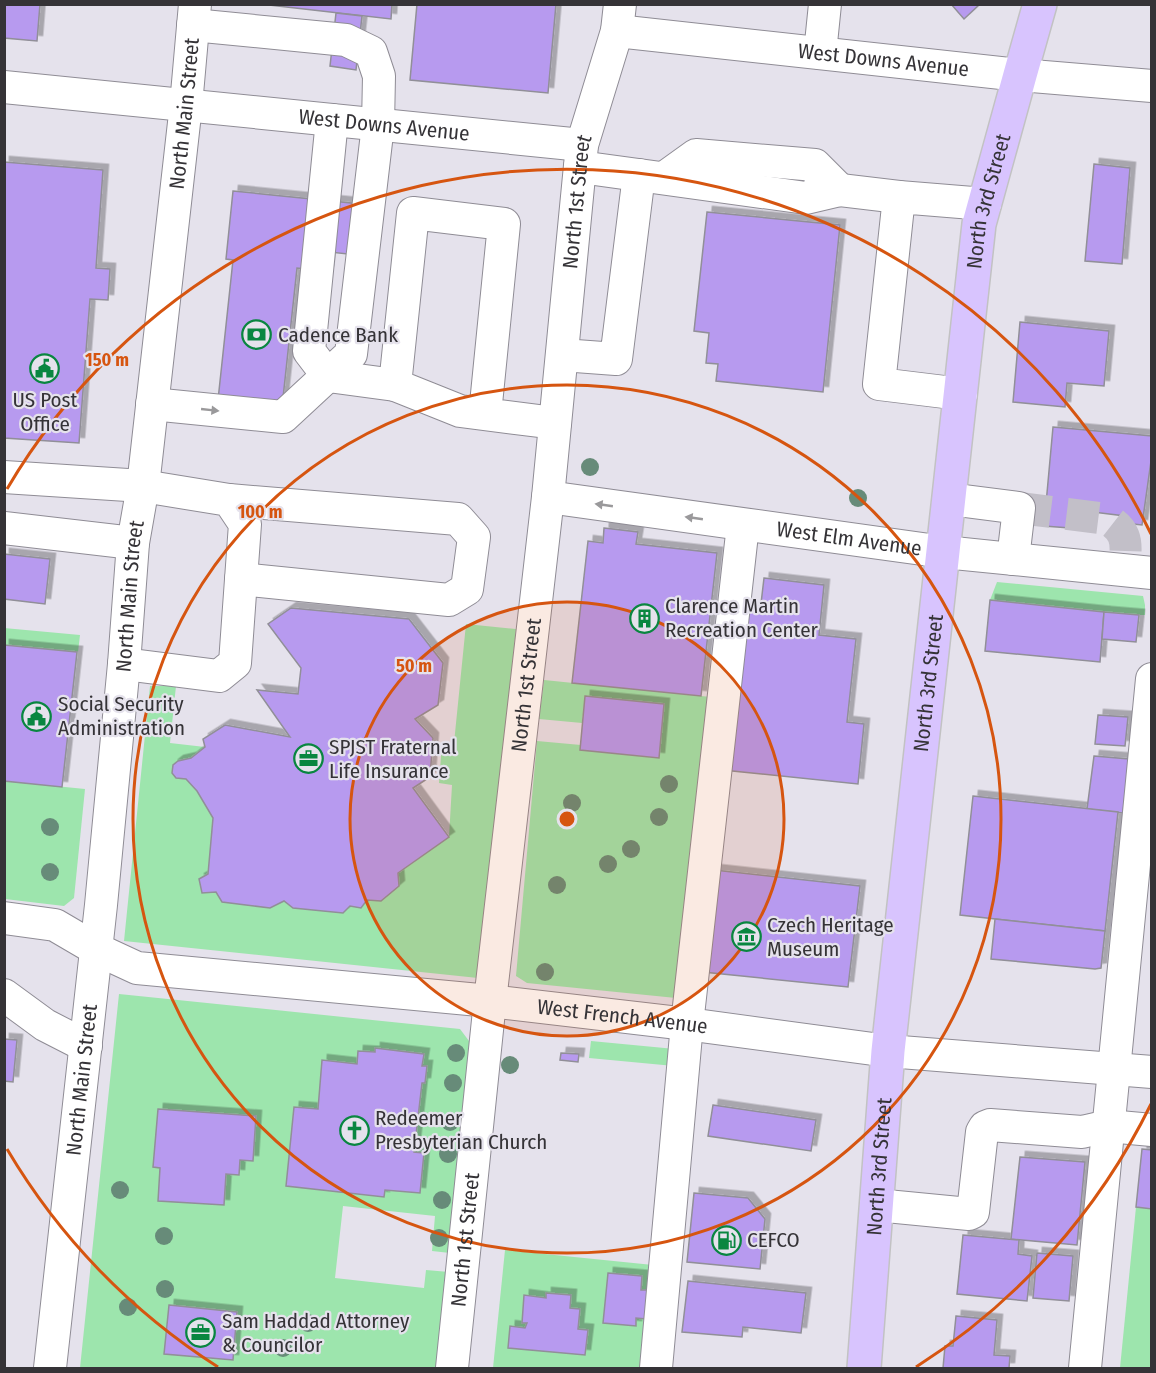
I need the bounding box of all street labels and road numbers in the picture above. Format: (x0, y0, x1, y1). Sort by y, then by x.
street label: North Main Street (164, 36, 205, 191)
street label: West Downs Avenue (797, 38, 970, 82)
street label: West Downs Avenue (297, 104, 471, 147)
street label: North 1st Street (557, 131, 598, 270)
street label: North 3rd Street (961, 131, 1016, 270)
street label: West Elm Avenue (775, 516, 923, 562)
street label: North Main Street (110, 518, 150, 673)
street label: North 3rd Street (908, 613, 949, 753)
street label: North 1st Street (506, 617, 547, 753)
street label: West French Avenue (536, 994, 709, 1040)
street label: North Main Street (60, 1003, 103, 1157)
street label: North 3rd Street (861, 1097, 897, 1236)
street label: North 1st Street (445, 1171, 485, 1308)

